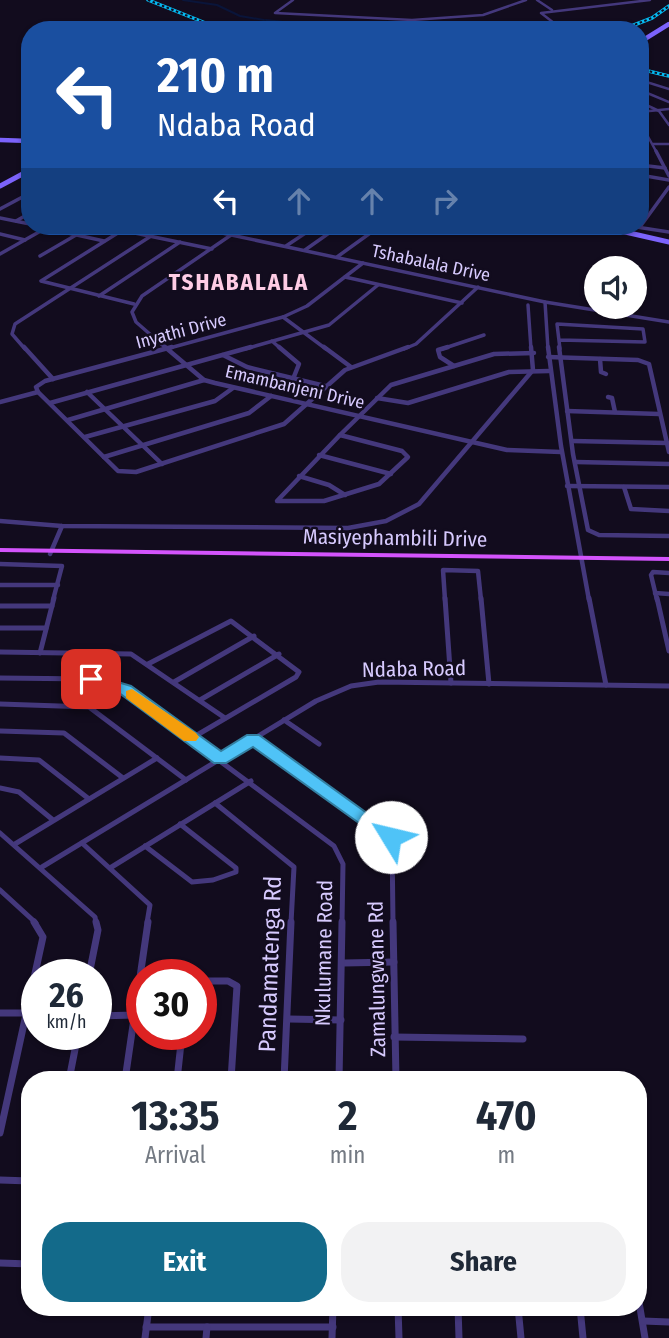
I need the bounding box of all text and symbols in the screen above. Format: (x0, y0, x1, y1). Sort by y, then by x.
text: 210 m (157, 46, 274, 105)
icon: left (42, 49, 133, 140)
text: Ndaba Road (157, 106, 316, 144)
icon: left (207, 182, 245, 220)
icon: ahead (280, 182, 318, 220)
icon: ahead (353, 182, 391, 220)
icon: right (426, 182, 464, 220)
street label: Tshabalala Drive (370, 240, 492, 286)
map controls (584, 256, 647, 319)
button: sound (584, 256, 647, 319)
district label: TSHABALALA (169, 268, 309, 296)
street label: Inyathi Drive (133, 308, 229, 354)
street label: Emambanjeni Drive (223, 360, 367, 414)
street label: Masiyephambili Drive (303, 523, 487, 553)
pin (61, 649, 121, 709)
street label: Ndaba Road (362, 655, 466, 683)
icon: arrive (72, 660, 110, 698)
position arrow (354, 800, 428, 874)
street label: Pandamatenga Rd (253, 875, 287, 1053)
street label: Nkulumane Road (310, 880, 338, 1026)
street label: Zamalungwane Rd (363, 901, 391, 1057)
speed limit sign: 30 (126, 959, 217, 1050)
text: 26 (49, 974, 84, 1016)
text: km/h (46, 1011, 87, 1033)
text: 13:35 (131, 1091, 220, 1141)
text: 2 (338, 1091, 357, 1141)
text: 470 (476, 1091, 537, 1141)
text: Arrival (145, 1141, 206, 1169)
text: min (330, 1141, 365, 1169)
text: m (497, 1141, 515, 1169)
button: Exit (42, 1222, 327, 1302)
button: Share (341, 1222, 626, 1302)

